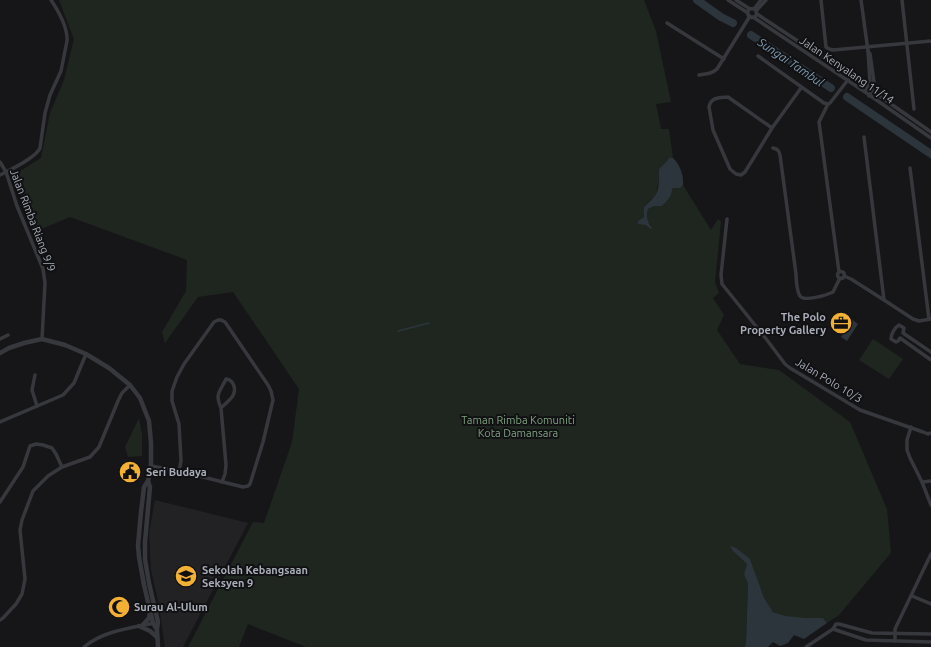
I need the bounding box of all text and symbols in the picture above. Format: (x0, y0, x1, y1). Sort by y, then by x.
street label: Jalan Kenyalang 11/14 (798, 34, 896, 106)
water label: Sungai Tambul (755, 35, 827, 89)
street label: Jalan Rimba Riang 9/9 (8, 167, 58, 273)
office icon: The Polo Property Gallery (828, 310, 854, 336)
place label: The Polo Property Gallery (740, 311, 826, 336)
street label: Jalan Polo 10/3 (793, 355, 865, 405)
park label: Taman Rimba Komuniti Kota Damansara (461, 414, 575, 439)
public building icon: Seri Budaya (117, 459, 143, 485)
place label: Seri Budaya (146, 466, 207, 478)
school or university icon: Sekolah Kebangsaan Seksyen 9 (173, 563, 199, 589)
place label: Sekolah Kebangsaan Seksyen 9 (202, 564, 308, 589)
mosque icon: Surau Al-Ulum (106, 594, 132, 620)
place label: Surau Al-Ulum (134, 601, 208, 613)

